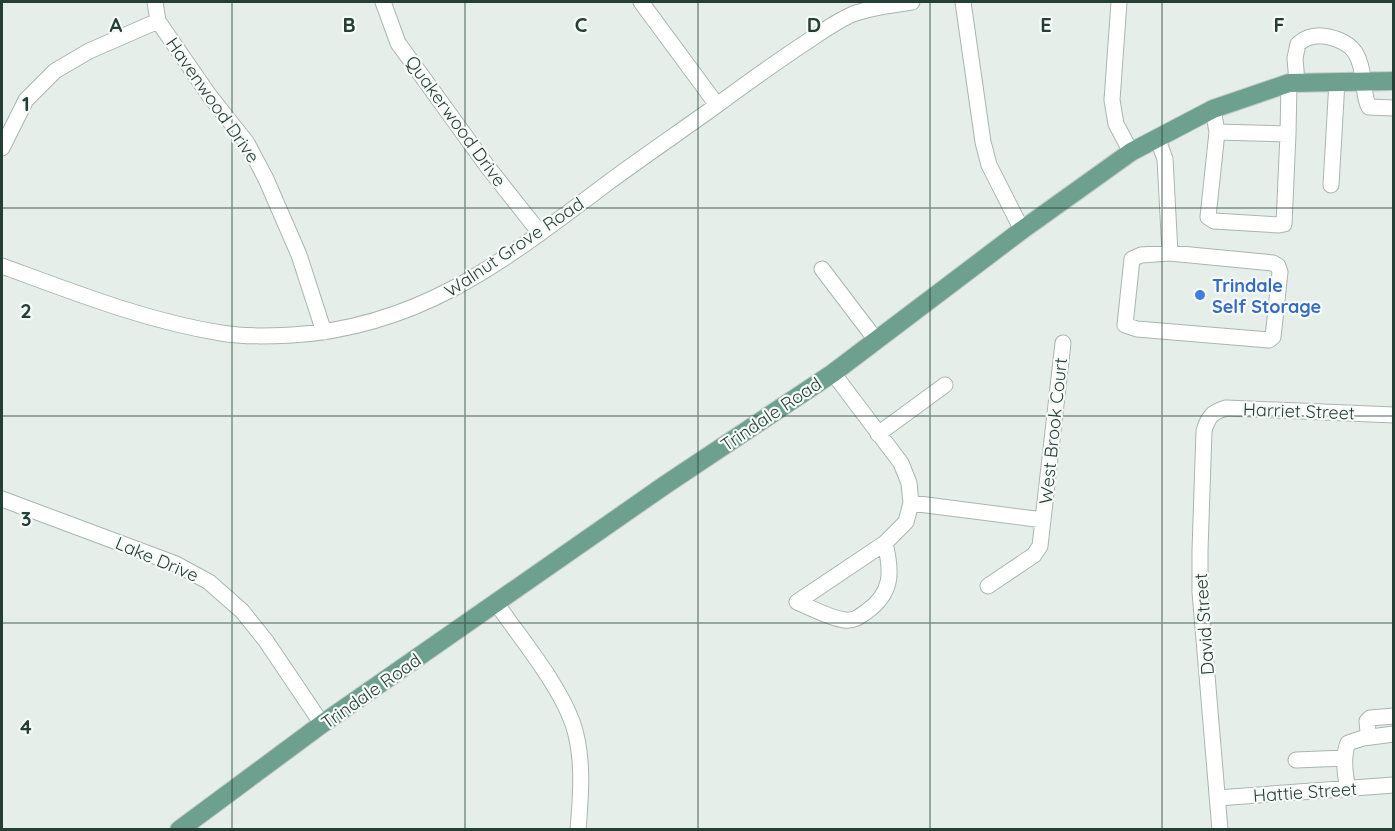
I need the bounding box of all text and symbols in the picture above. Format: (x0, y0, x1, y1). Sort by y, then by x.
text: A (110, 12, 123, 37)
text: B (342, 12, 356, 37)
text: C (575, 12, 588, 37)
text: D (807, 12, 821, 37)
text: E (1040, 12, 1052, 37)
text: F (1273, 12, 1285, 37)
street label: Havenwood Drive (161, 33, 265, 167)
street label: Quakerwood Drive (401, 51, 511, 191)
text: 1 (22, 91, 30, 116)
street label: Walnut Grove Road (440, 192, 588, 302)
place label: Trindale Self Storage (1212, 274, 1321, 318)
marker: Trindale Self Storage (1193, 288, 1207, 302)
text: 2 (20, 298, 32, 323)
street label: West Brook Court (1034, 357, 1072, 505)
street label: Trindale Road (716, 372, 826, 456)
street label: Harriet Street (1243, 398, 1355, 424)
text: 3 (21, 506, 31, 531)
street label: Lake Drive (112, 531, 202, 587)
street label: David Street (1189, 572, 1219, 676)
street label: Trindale Road (317, 648, 425, 734)
text: 4 (20, 714, 32, 739)
street label: Hattie Street (1252, 777, 1358, 807)

